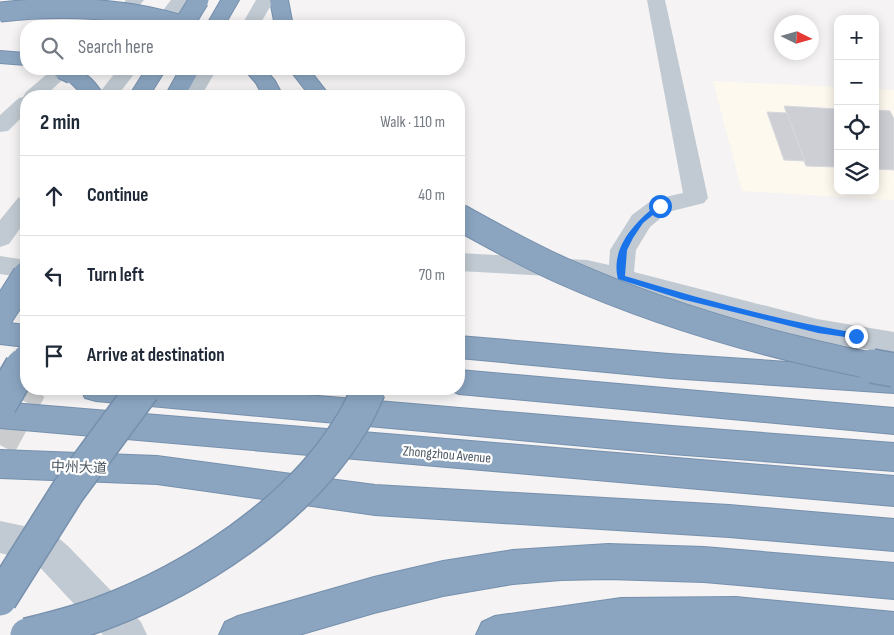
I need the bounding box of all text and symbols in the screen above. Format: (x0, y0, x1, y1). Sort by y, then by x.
north arrow (774, 15, 819, 60)
map controls (834, 15, 879, 195)
button: + (834, 15, 879, 60)
search box (20, 20, 465, 75)
icon: search (38, 34, 66, 62)
text: Search here (78, 36, 154, 59)
button: − (834, 60, 879, 105)
button: locate (834, 105, 879, 150)
text: 2 min (40, 110, 80, 135)
text: Walk · 110 m (380, 113, 445, 132)
button: layers (834, 150, 879, 195)
icon: ahead (40, 182, 68, 210)
text: Continue (87, 184, 148, 207)
text: 40 m (418, 186, 445, 205)
route start (649, 195, 672, 218)
icon: left (40, 262, 68, 290)
text: Turn left (87, 264, 144, 287)
text: 70 m (419, 266, 445, 285)
route end (845, 325, 868, 348)
icon: arrive (40, 342, 68, 370)
text: Arrive at destination (87, 344, 225, 367)
street label: Zhongzhou Avenue (402, 442, 492, 467)
street label: 中州大道 (51, 458, 107, 477)

